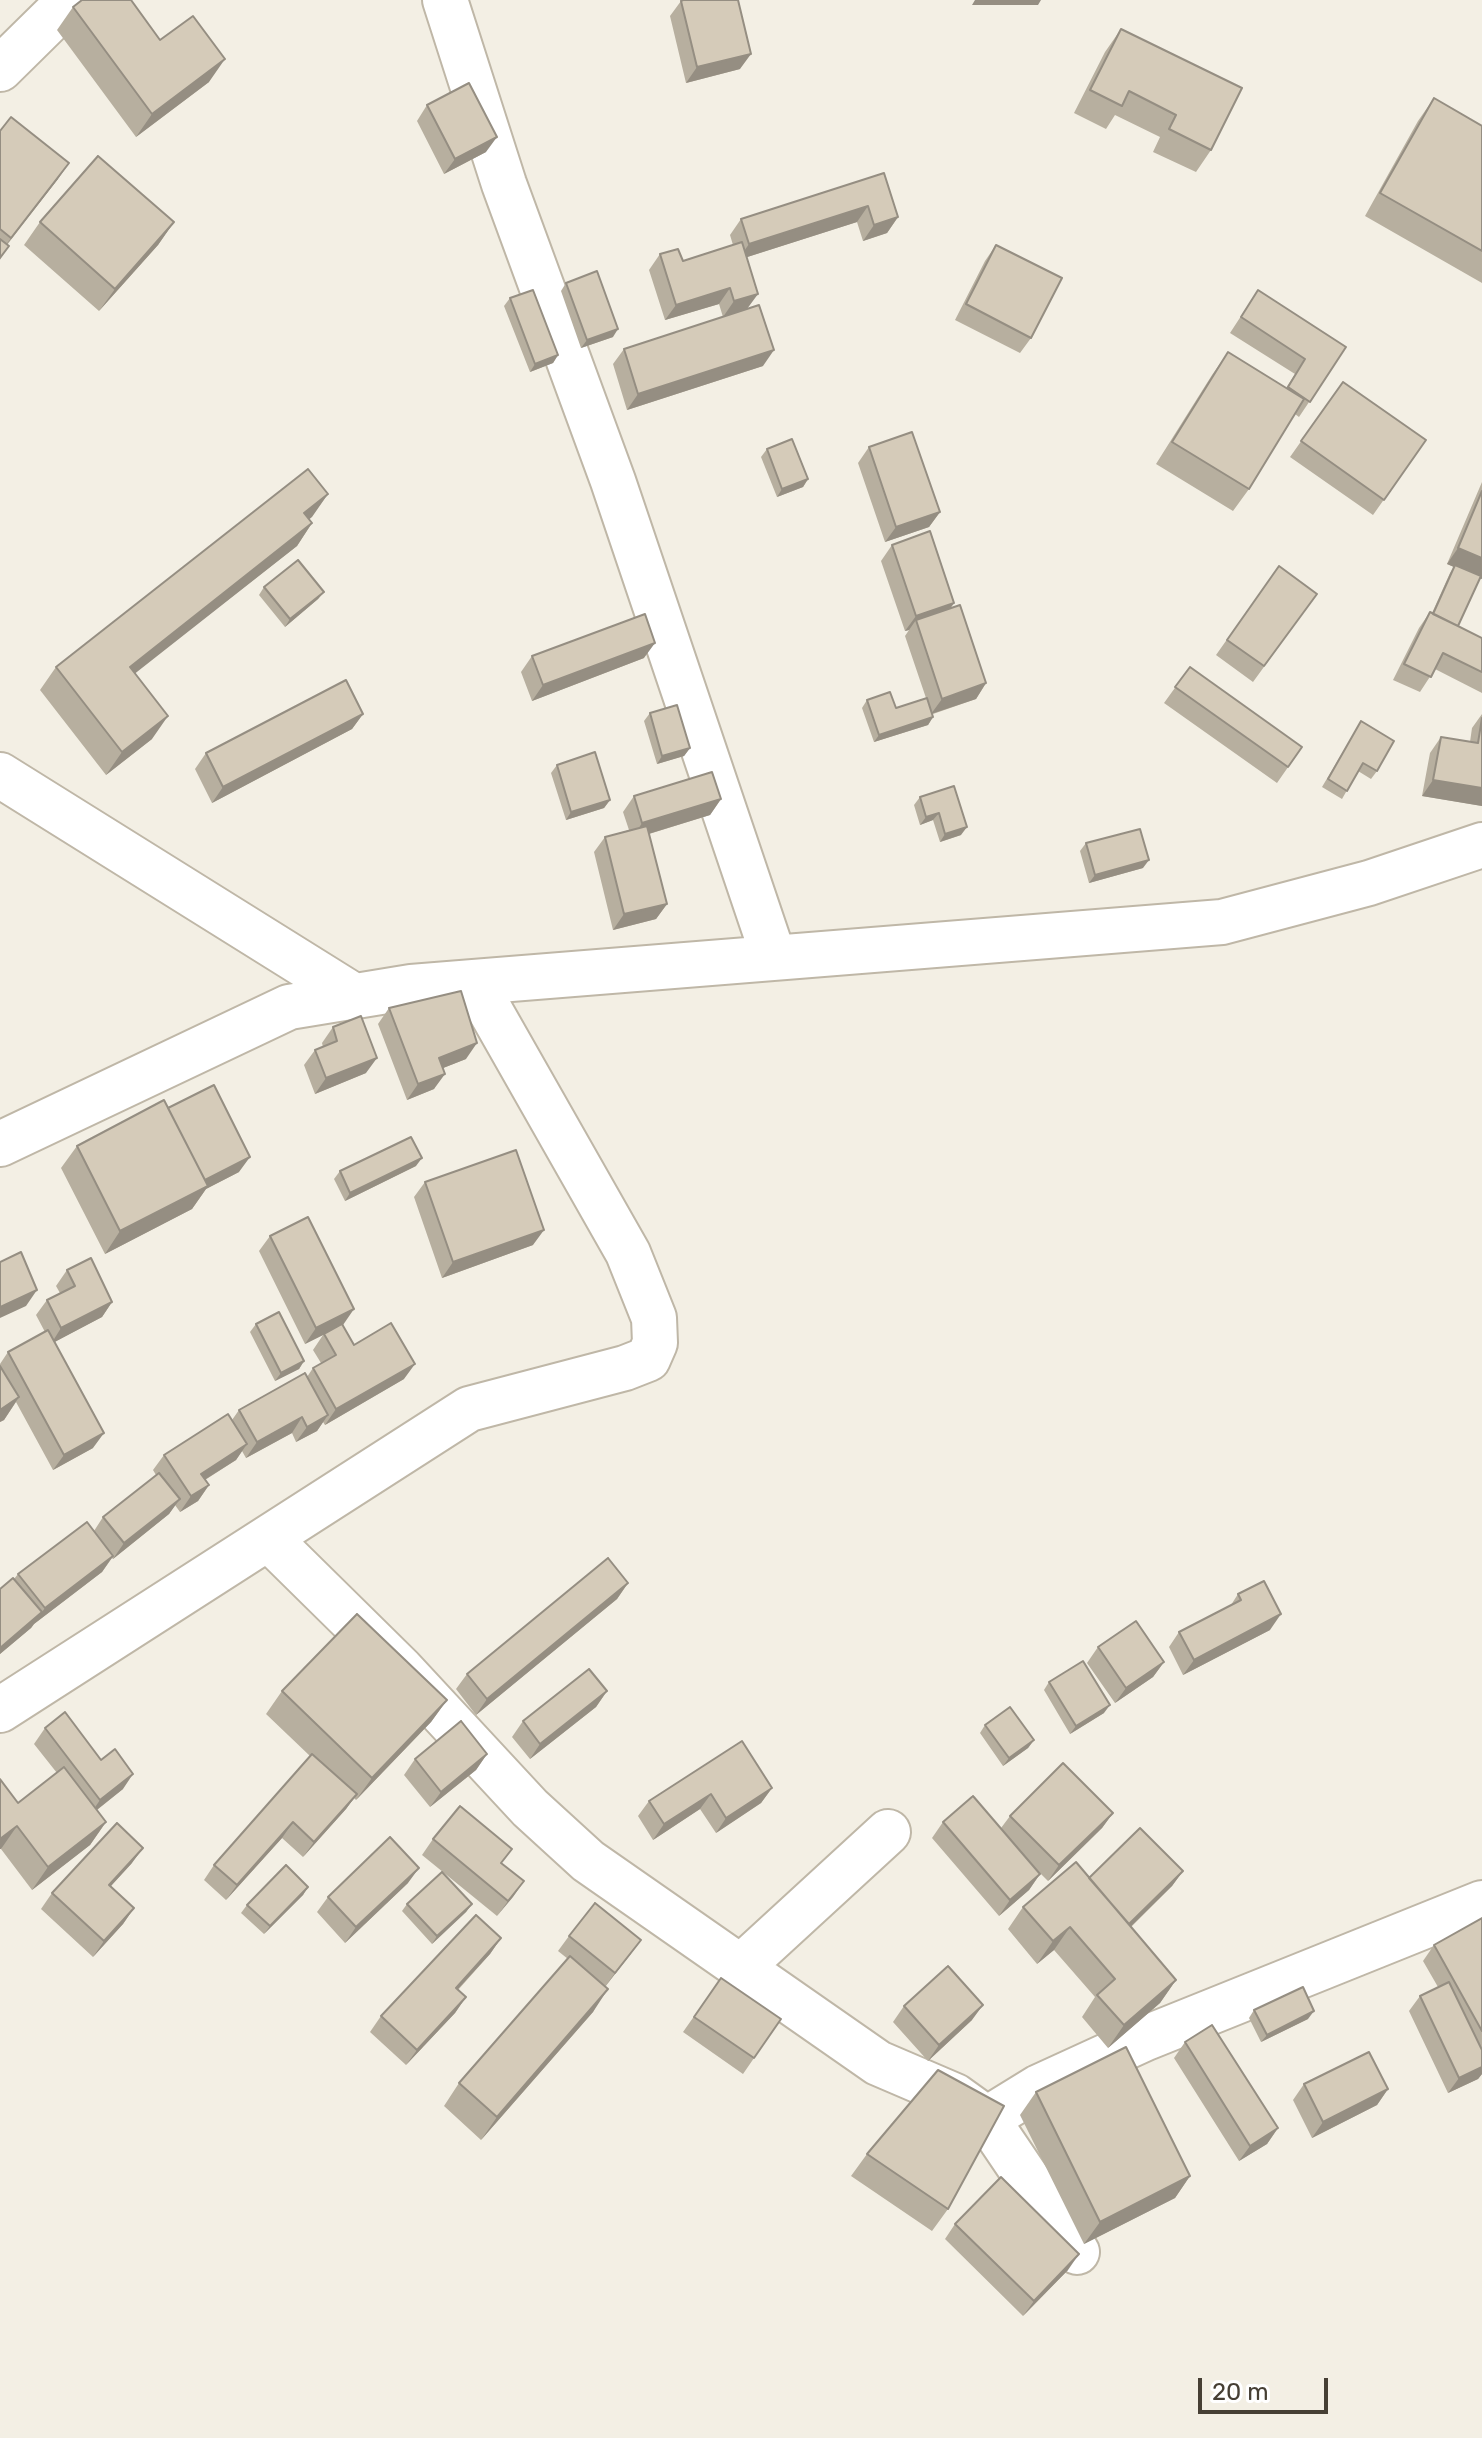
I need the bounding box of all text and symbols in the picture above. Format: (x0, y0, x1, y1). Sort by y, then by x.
scale bar (1202, 2362, 1332, 2412)
text: 20 m (1212, 2378, 1269, 2406)

